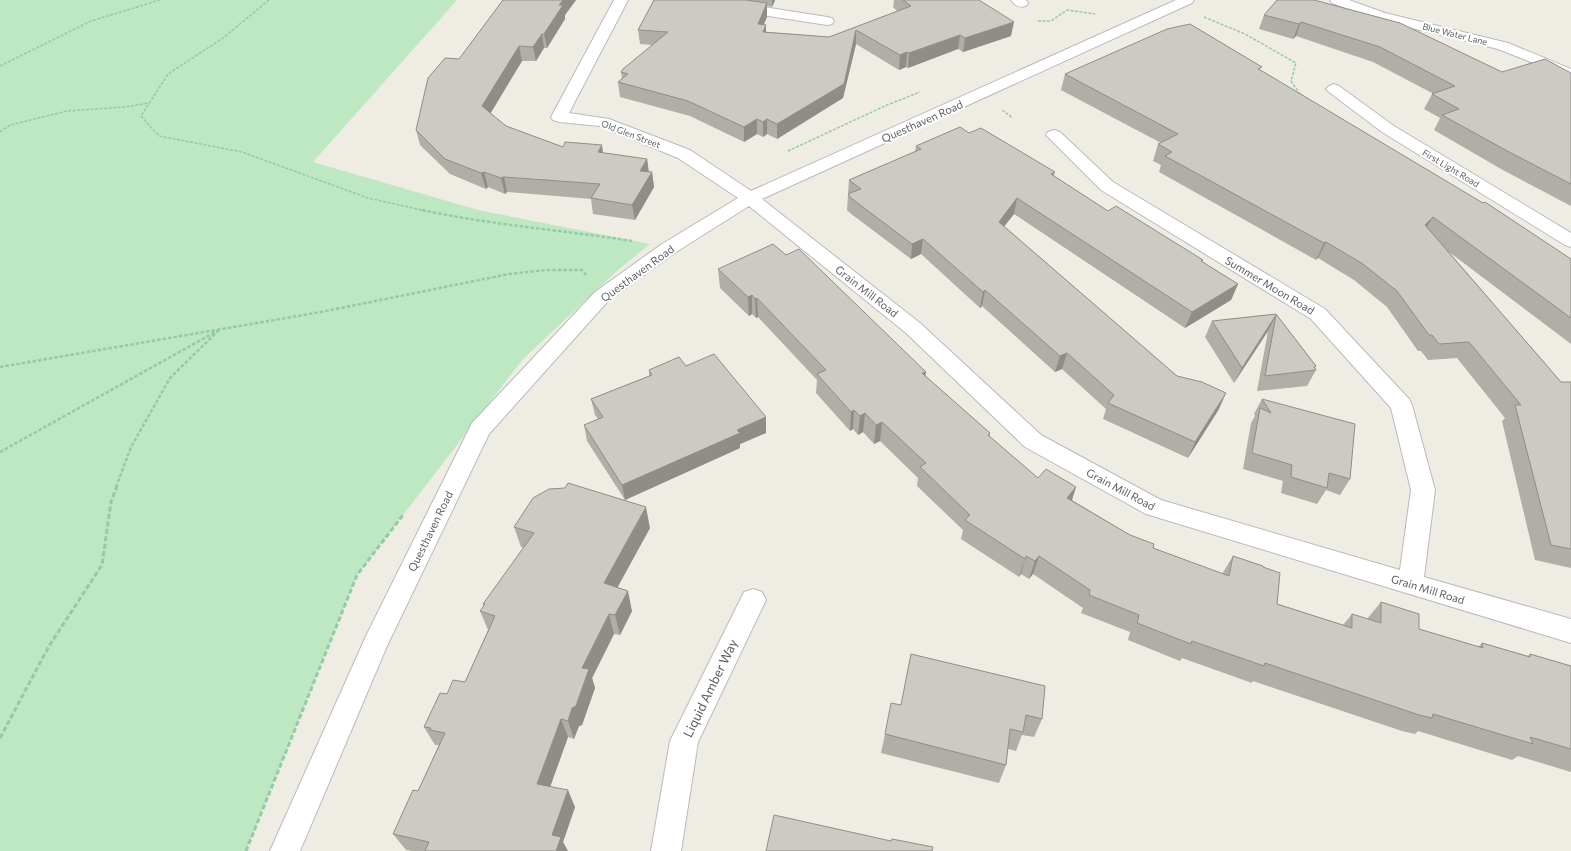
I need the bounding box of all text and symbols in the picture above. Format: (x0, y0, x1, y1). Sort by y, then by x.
street label: Blue Water Lane (1421, 21, 1489, 47)
street label: Questhaven Road (879, 97, 965, 145)
street label: Old Glen Street (600, 118, 662, 150)
street label: First Light Road (1421, 147, 1481, 189)
street label: Questhaven Road (598, 242, 676, 304)
street label: Summer Moon Road (1223, 253, 1317, 317)
street label: Grain Mill Road (833, 262, 901, 320)
street label: Grain Mill Road (1084, 465, 1158, 513)
street label: Questhaven Road (405, 489, 455, 573)
street label: Grain Mill Road (1390, 572, 1466, 606)
street label: Liquid Amber Way (679, 636, 741, 740)

